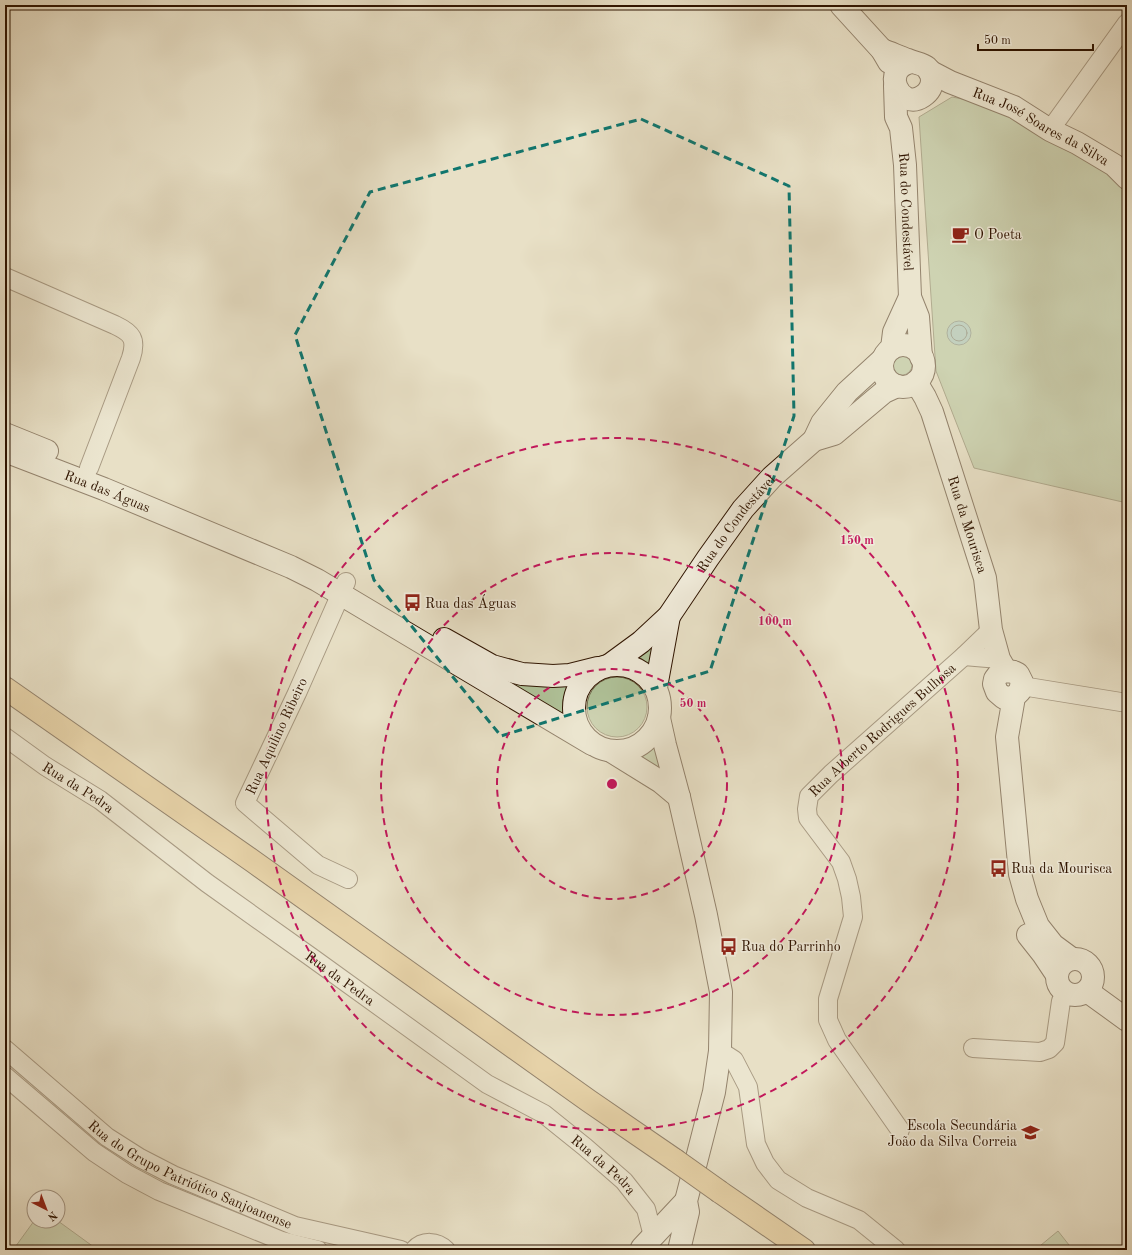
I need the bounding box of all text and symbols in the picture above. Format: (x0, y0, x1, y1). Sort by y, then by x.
scale bar (978, 26, 1093, 52)
text: 50 m (984, 34, 1011, 47)
street label: Rua José Soares da Silva (970, 86, 1111, 168)
street label: Rua do Condestável (896, 152, 915, 271)
cafe icon: O Poeta (951, 224, 971, 244)
place label: O Poeta (974, 228, 1022, 242)
street label: Rua das Águas (62, 468, 152, 515)
street label: Rua do Condestável (695, 472, 778, 575)
street label: Rua da Mourisca (945, 474, 989, 575)
text: 150 m (840, 534, 874, 547)
bus stop icon: Rua das Águas (402, 593, 422, 613)
place label: Rua das Águas (425, 594, 516, 611)
text: 100 m (758, 616, 792, 628)
street label: Rua Alberto Rodrigues Bulhosa (807, 661, 959, 800)
street label: Rua Aquilino Ribeiro (244, 676, 310, 797)
text: 50 m (680, 697, 707, 710)
street label: Rua da Pedra (40, 760, 116, 816)
centre of rings (605, 777, 619, 791)
bus stop icon: Rua da Mourisca (988, 858, 1008, 878)
place label: Rua da Mourisca (1011, 862, 1112, 876)
bus stop icon: Rua do Parrinho (718, 936, 738, 956)
place label: Rua do Parrinho (741, 940, 841, 954)
street label: Rua da Pedra (302, 949, 377, 1008)
street label: Rua do Grupo Patriótico Sanjoanense (85, 1118, 294, 1232)
place label: Escola Secundária João da Silva Correia (888, 1119, 1017, 1149)
school or university icon: Escola Secundária João da Silva Correia (1020, 1123, 1040, 1143)
street label: Rua da Pedra (568, 1133, 638, 1198)
north arrow (26, 1189, 66, 1229)
text: N (44, 1208, 58, 1223)

